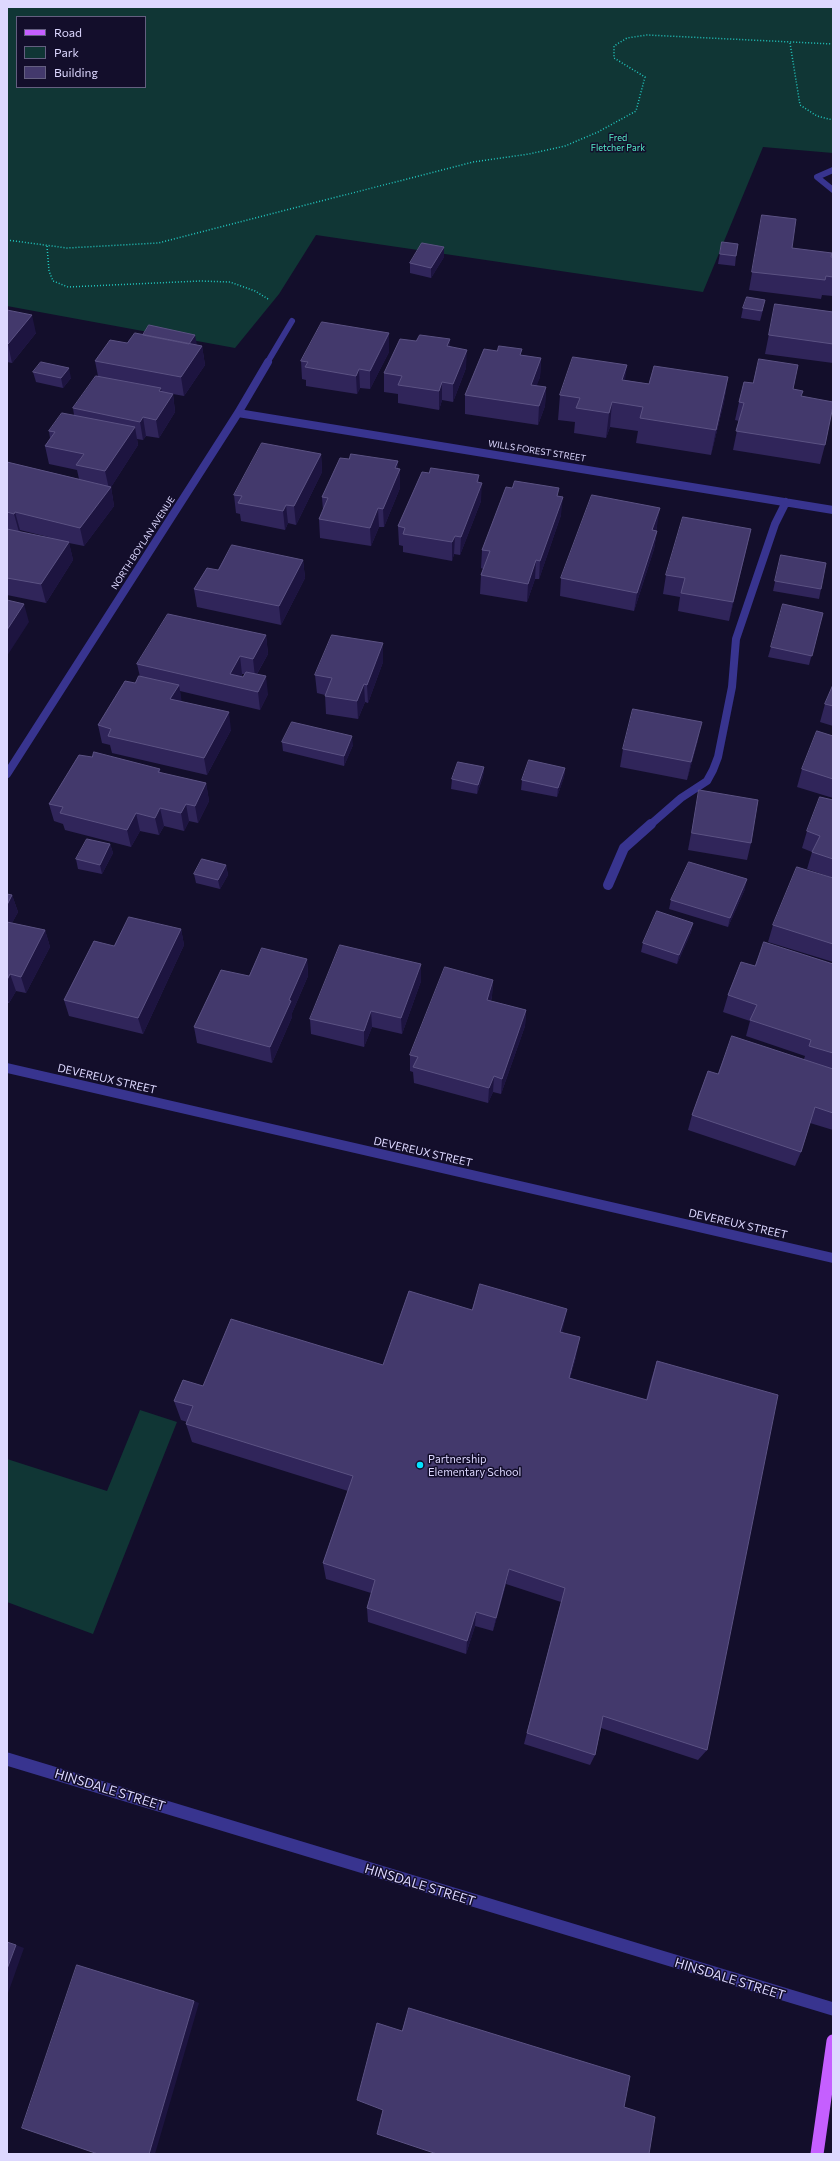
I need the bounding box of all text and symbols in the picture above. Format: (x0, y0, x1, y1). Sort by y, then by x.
legend (16, 16, 146, 88)
text: Road (54, 25, 82, 39)
text: Park (54, 45, 79, 59)
text: Building (54, 65, 98, 79)
park label: Fred Fletcher Park (591, 133, 645, 154)
street label: WILLS FOREST STREET (487, 438, 587, 464)
street label: NORTH BOYLAN AVENUE (109, 495, 177, 591)
street label: DEVEREUX STREET (56, 1061, 158, 1097)
street label: DEVEREUX STREET (372, 1134, 474, 1170)
street label: DEVEREUX STREET (687, 1206, 789, 1242)
place label: Partnership Elementary School (428, 1452, 521, 1478)
marker: Partnership Elementary School (415, 1460, 425, 1470)
street label: HINSDALE STREET (53, 1766, 167, 1814)
street label: HINSDALE STREET (363, 1861, 477, 1909)
street label: HINSDALE STREET (673, 1955, 787, 2003)

